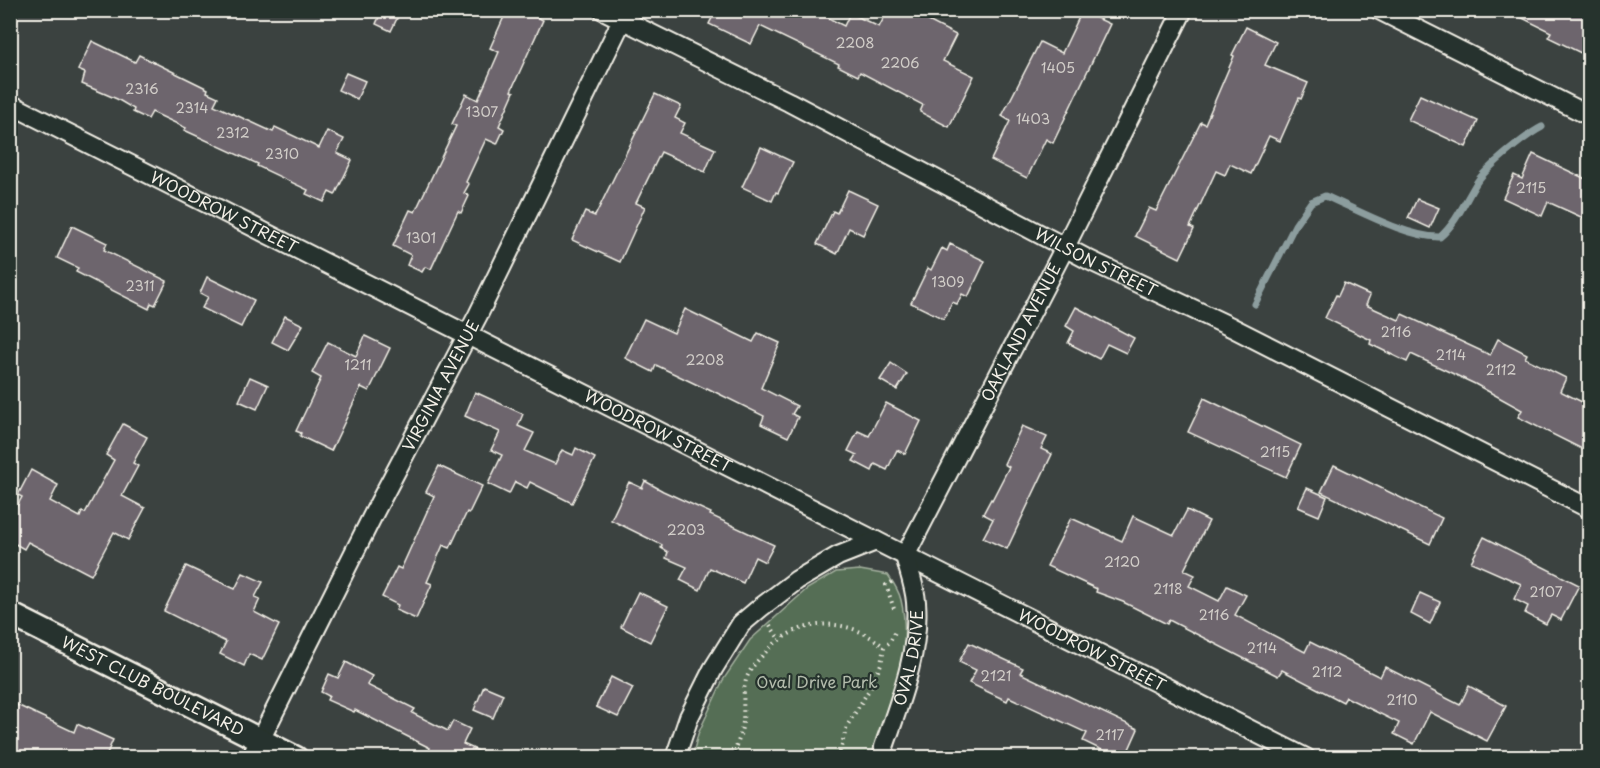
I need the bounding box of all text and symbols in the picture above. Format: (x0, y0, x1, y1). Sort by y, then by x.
house number: 2208 (836, 32, 874, 53)
house number: 2206 (881, 52, 919, 73)
house number: 1405 (1041, 57, 1075, 78)
house number: 2316 (125, 78, 159, 99)
house number: 2314 (175, 97, 209, 118)
house number: 1307 (466, 101, 498, 122)
house number: 1403 (1016, 108, 1050, 129)
house number: 2312 (216, 122, 250, 143)
house number: 2310 (265, 143, 299, 164)
street label: WOODROW STREET (147, 164, 303, 259)
house number: 2115 (1516, 177, 1546, 198)
street label: WILSON STREET (1031, 221, 1162, 302)
house number: 1301 (406, 227, 436, 248)
street label: OAKLAND AVENUE (974, 258, 1066, 405)
house number: 1309 (931, 271, 965, 292)
house number: 2311 (125, 275, 155, 296)
street label: VIRGINIA AVENUE (396, 315, 484, 455)
house number: 2116 (1381, 321, 1411, 342)
house number: 2114 (1436, 344, 1466, 365)
house number: 2208 (686, 349, 724, 370)
house number: 1211 (344, 354, 372, 375)
house number: 2112 (1486, 359, 1516, 380)
street label: WOODROW STREET (581, 383, 737, 477)
house number: 2115 (1260, 441, 1290, 462)
house number: 2203 (667, 519, 705, 540)
house number: 2120 (1104, 551, 1140, 572)
house number: 2118 (1153, 578, 1183, 599)
house number: 2107 (1529, 581, 1563, 602)
street label: WOODROW STREET (1015, 602, 1170, 696)
house number: 2116 (1199, 604, 1229, 625)
street label: OVAL DRIVE (886, 610, 928, 709)
street label: WEST CLUB BOULEVARD (58, 629, 249, 741)
house number: 2114 (1247, 637, 1277, 658)
house number: 2112 (1312, 661, 1342, 682)
house number: 2121 (981, 665, 1011, 686)
park label: Oval Drive Park (756, 669, 878, 693)
house number: 2110 (1386, 689, 1418, 710)
house number: 2117 (1096, 724, 1125, 745)

